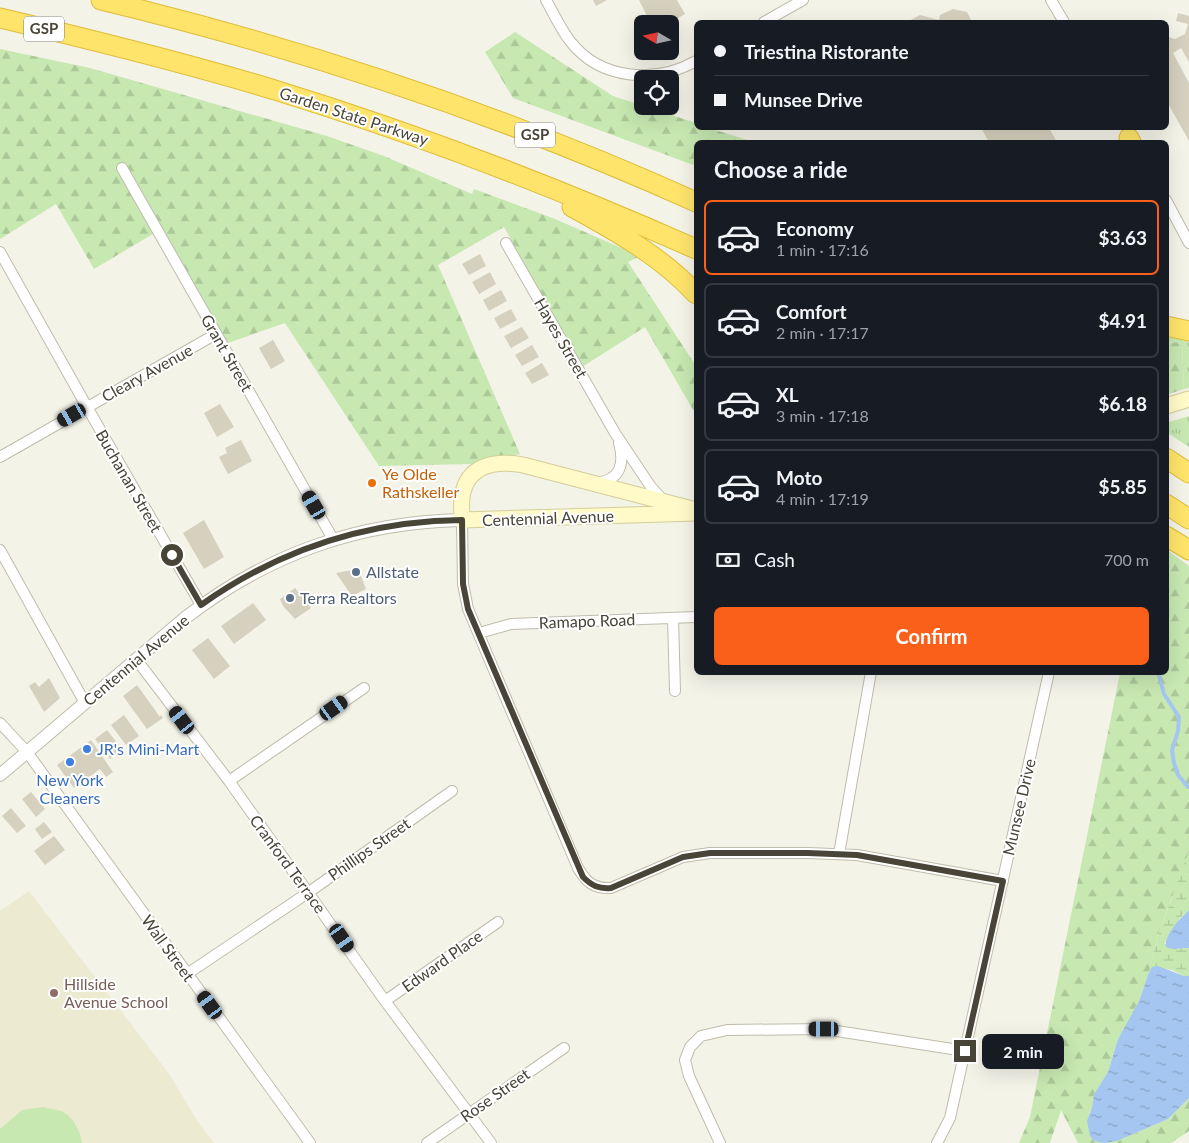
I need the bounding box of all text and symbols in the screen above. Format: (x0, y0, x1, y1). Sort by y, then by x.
north arrow (634, 15, 679, 60)
map controls (634, 15, 679, 115)
road number: GSP (24, 16, 64, 42)
text: Triestina Ristorante (744, 40, 909, 63)
button: locate (634, 70, 679, 115)
street label: Garden State Parkway (277, 82, 432, 149)
text: Munsee Drive (744, 88, 863, 111)
road number: GSP (515, 122, 555, 148)
text: Choose a ride (714, 156, 848, 183)
icon: car (716, 215, 761, 260)
text: Economy (776, 217, 854, 240)
text: $3.63 (1098, 226, 1147, 249)
text: 1 min · 17:16 (776, 240, 869, 259)
street label: Hayes Street (531, 294, 592, 381)
icon: car (716, 298, 761, 343)
text: Comfort (776, 300, 847, 323)
text: $4.91 (1098, 309, 1147, 332)
street label: Grant Street (198, 311, 257, 395)
text: 2 min · 17:17 (776, 323, 869, 342)
street label: Cleary Avenue (98, 340, 196, 405)
icon: car (716, 381, 761, 426)
text: XL (776, 383, 799, 406)
text: $6.18 (1098, 392, 1147, 415)
car (55, 401, 88, 429)
text: 3 min · 17:18 (776, 406, 869, 425)
street label: Buchanan Street (92, 426, 167, 536)
place label: Ye Olde Rathskeller (382, 464, 459, 501)
icon: car (716, 464, 761, 509)
text: Moto (776, 466, 822, 489)
text: $5.85 (1098, 475, 1147, 498)
marker: Ye Olde Rathskeller (366, 477, 378, 489)
car (300, 488, 327, 522)
text: 4 min · 17:19 (776, 489, 869, 508)
street label: Centennial Avenue (482, 506, 614, 529)
route start (161, 544, 183, 566)
icon: cash (714, 546, 742, 574)
text: Cash (754, 548, 795, 571)
text: 700 m (1104, 550, 1149, 569)
place label: Allstate (366, 562, 419, 581)
marker: Allstate (350, 566, 362, 578)
place label: Terra Realtors (300, 588, 397, 607)
marker: Terra Realtors (284, 592, 296, 604)
button: Confirm (714, 607, 1149, 665)
street label: Ramapo Road (538, 609, 636, 632)
street label: Centennial Avenue (79, 610, 192, 709)
car (317, 693, 350, 723)
car (166, 704, 197, 736)
place label: JR's Mini-Mart (97, 739, 200, 758)
marker: JR's Mini-Mart (81, 743, 93, 755)
marker: New York Cleaners (64, 756, 76, 768)
street label: Munsee Drive (998, 757, 1039, 857)
place label: New York Cleaners (36, 770, 105, 807)
street label: Cranford Terrace (246, 811, 330, 917)
street label: Phillips Street (324, 813, 414, 884)
street label: Wall Street (138, 911, 199, 985)
car (327, 921, 356, 955)
street label: Edward Place (398, 926, 486, 995)
place label: Hillside Avenue School (64, 974, 168, 1011)
marker: Hillside Avenue School (48, 987, 60, 999)
car (195, 988, 224, 1022)
car (809, 1022, 839, 1037)
callout: 2 min (982, 1034, 1065, 1068)
route end (954, 1040, 976, 1062)
text: 2 min (1003, 1042, 1043, 1061)
street label: Rose Street (456, 1064, 533, 1125)

